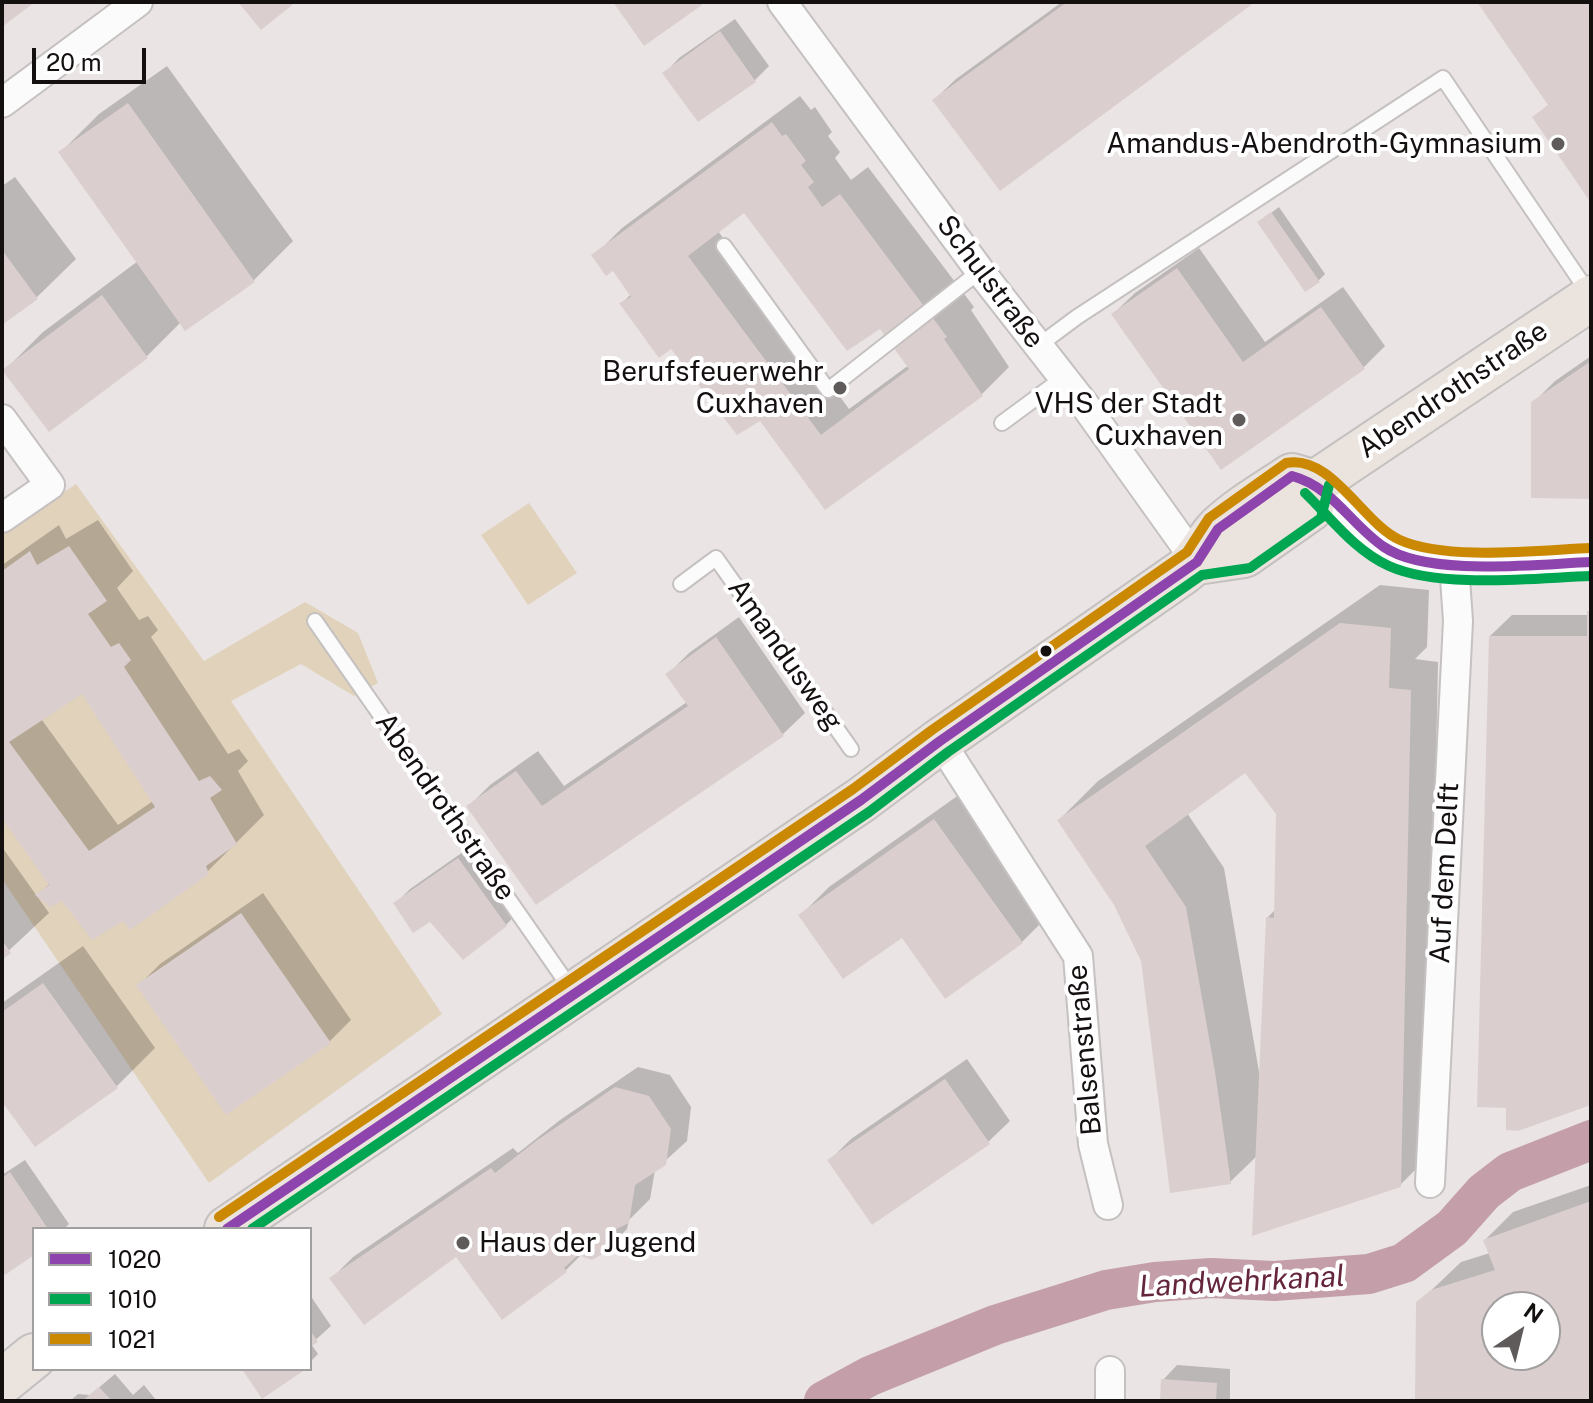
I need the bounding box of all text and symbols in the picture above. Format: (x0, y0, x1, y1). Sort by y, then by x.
scale bar (36, 32, 150, 82)
text: 20 m (46, 48, 102, 76)
place label: Amandus-Abendroth-Gymnasium (1106, 127, 1542, 161)
marker: Amandus-Abendroth-Gymnasium (1549, 135, 1567, 153)
street label: Schulstraße (929, 209, 1051, 355)
street label: Abendrothstraße (1352, 314, 1554, 466)
place label: Berufsfeuerwehr Cuxhaven (602, 355, 824, 421)
marker: Berufsfeuerwehr Cuxhaven (831, 379, 849, 397)
place label: VHS der Stadt Cuxhaven (1035, 387, 1223, 453)
marker: VHS der Stadt Cuxhaven (1230, 411, 1248, 429)
street label: Amandusweg (720, 573, 850, 737)
unlabelled marker (1038, 643, 1054, 659)
street label: Abendrothstraße (368, 707, 522, 907)
street label: Auf dem Delft (1423, 781, 1467, 965)
street label: Balsenstraße (1061, 963, 1109, 1137)
place label: Haus der Jugend (479, 1226, 696, 1260)
legend (32, 1227, 312, 1371)
marker: Haus der Jugend (454, 1234, 472, 1252)
text: 1020 (108, 1245, 161, 1273)
water label: Landwehrkanal (1138, 1259, 1346, 1305)
text: 1010 (108, 1285, 157, 1313)
north arrow (1481, 1291, 1561, 1371)
text: N (1519, 1297, 1548, 1329)
text: 1021 (108, 1325, 157, 1353)

